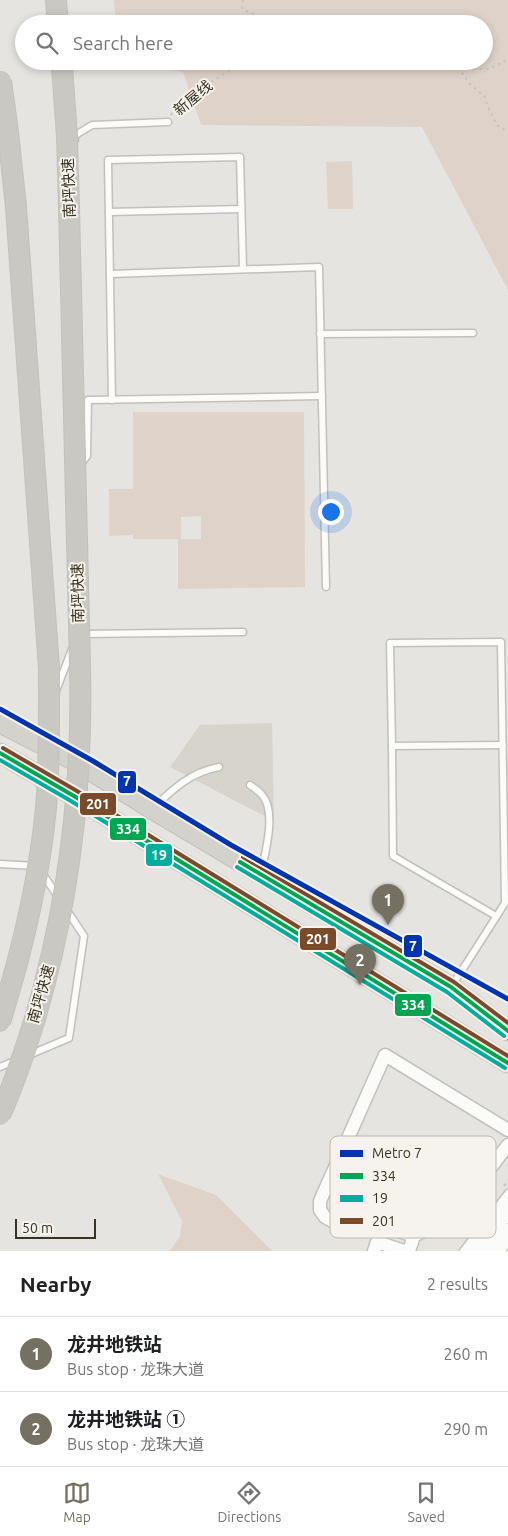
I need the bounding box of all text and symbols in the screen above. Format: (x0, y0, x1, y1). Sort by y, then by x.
search box (15, 15, 493, 70)
icon: search (33, 29, 61, 57)
text: Search here (73, 32, 173, 54)
street label: 新屋线 (170, 77, 215, 119)
street label: 南坪快速 (59, 158, 78, 218)
your location (318, 499, 344, 525)
street label: 南坪快速 (68, 563, 87, 623)
line badge: 7 (117, 770, 137, 794)
text: 7 (123, 773, 131, 789)
line badge: 201 (79, 792, 117, 816)
text: 201 (86, 796, 110, 812)
line badge: 334 (109, 817, 147, 841)
text: 334 (116, 821, 140, 837)
line badge: 19 (145, 843, 173, 867)
text: 19 (151, 847, 167, 863)
pin: 1 (372, 884, 404, 925)
line badge: 201 (299, 927, 337, 951)
text: 201 (306, 931, 330, 947)
line badge: 7 (403, 934, 423, 958)
text: 7 (409, 938, 417, 954)
pin: 2 (344, 944, 376, 985)
street label: 南坪快速 (24, 963, 57, 1025)
line badge: 334 (394, 993, 432, 1017)
text: 334 (401, 997, 425, 1013)
legend (330, 1136, 496, 1238)
text: Metro 7 (372, 1145, 422, 1161)
text: 334 (372, 1168, 396, 1184)
text: 19 (372, 1190, 388, 1206)
text: 201 (372, 1213, 396, 1229)
scale bar (15, 1216, 96, 1239)
text: 50 m (22, 1220, 53, 1236)
text: Nearby (20, 1272, 91, 1296)
text: 2 results (427, 1275, 488, 1293)
text: 龙井地铁站 (67, 1333, 162, 1355)
text: 1 (31, 1345, 41, 1363)
text: 260 m (443, 1345, 488, 1363)
text: Bus stop · 龙珠大道 (67, 1360, 204, 1378)
text: 龙井地铁站 ① (67, 1408, 186, 1430)
text: 2 (31, 1420, 41, 1438)
text: 290 m (443, 1420, 488, 1438)
text: Bus stop · 龙珠大道 (67, 1435, 204, 1453)
tab: Map (63, 1479, 91, 1525)
tab: Directions (217, 1479, 281, 1525)
tab: Saved (408, 1479, 445, 1525)

